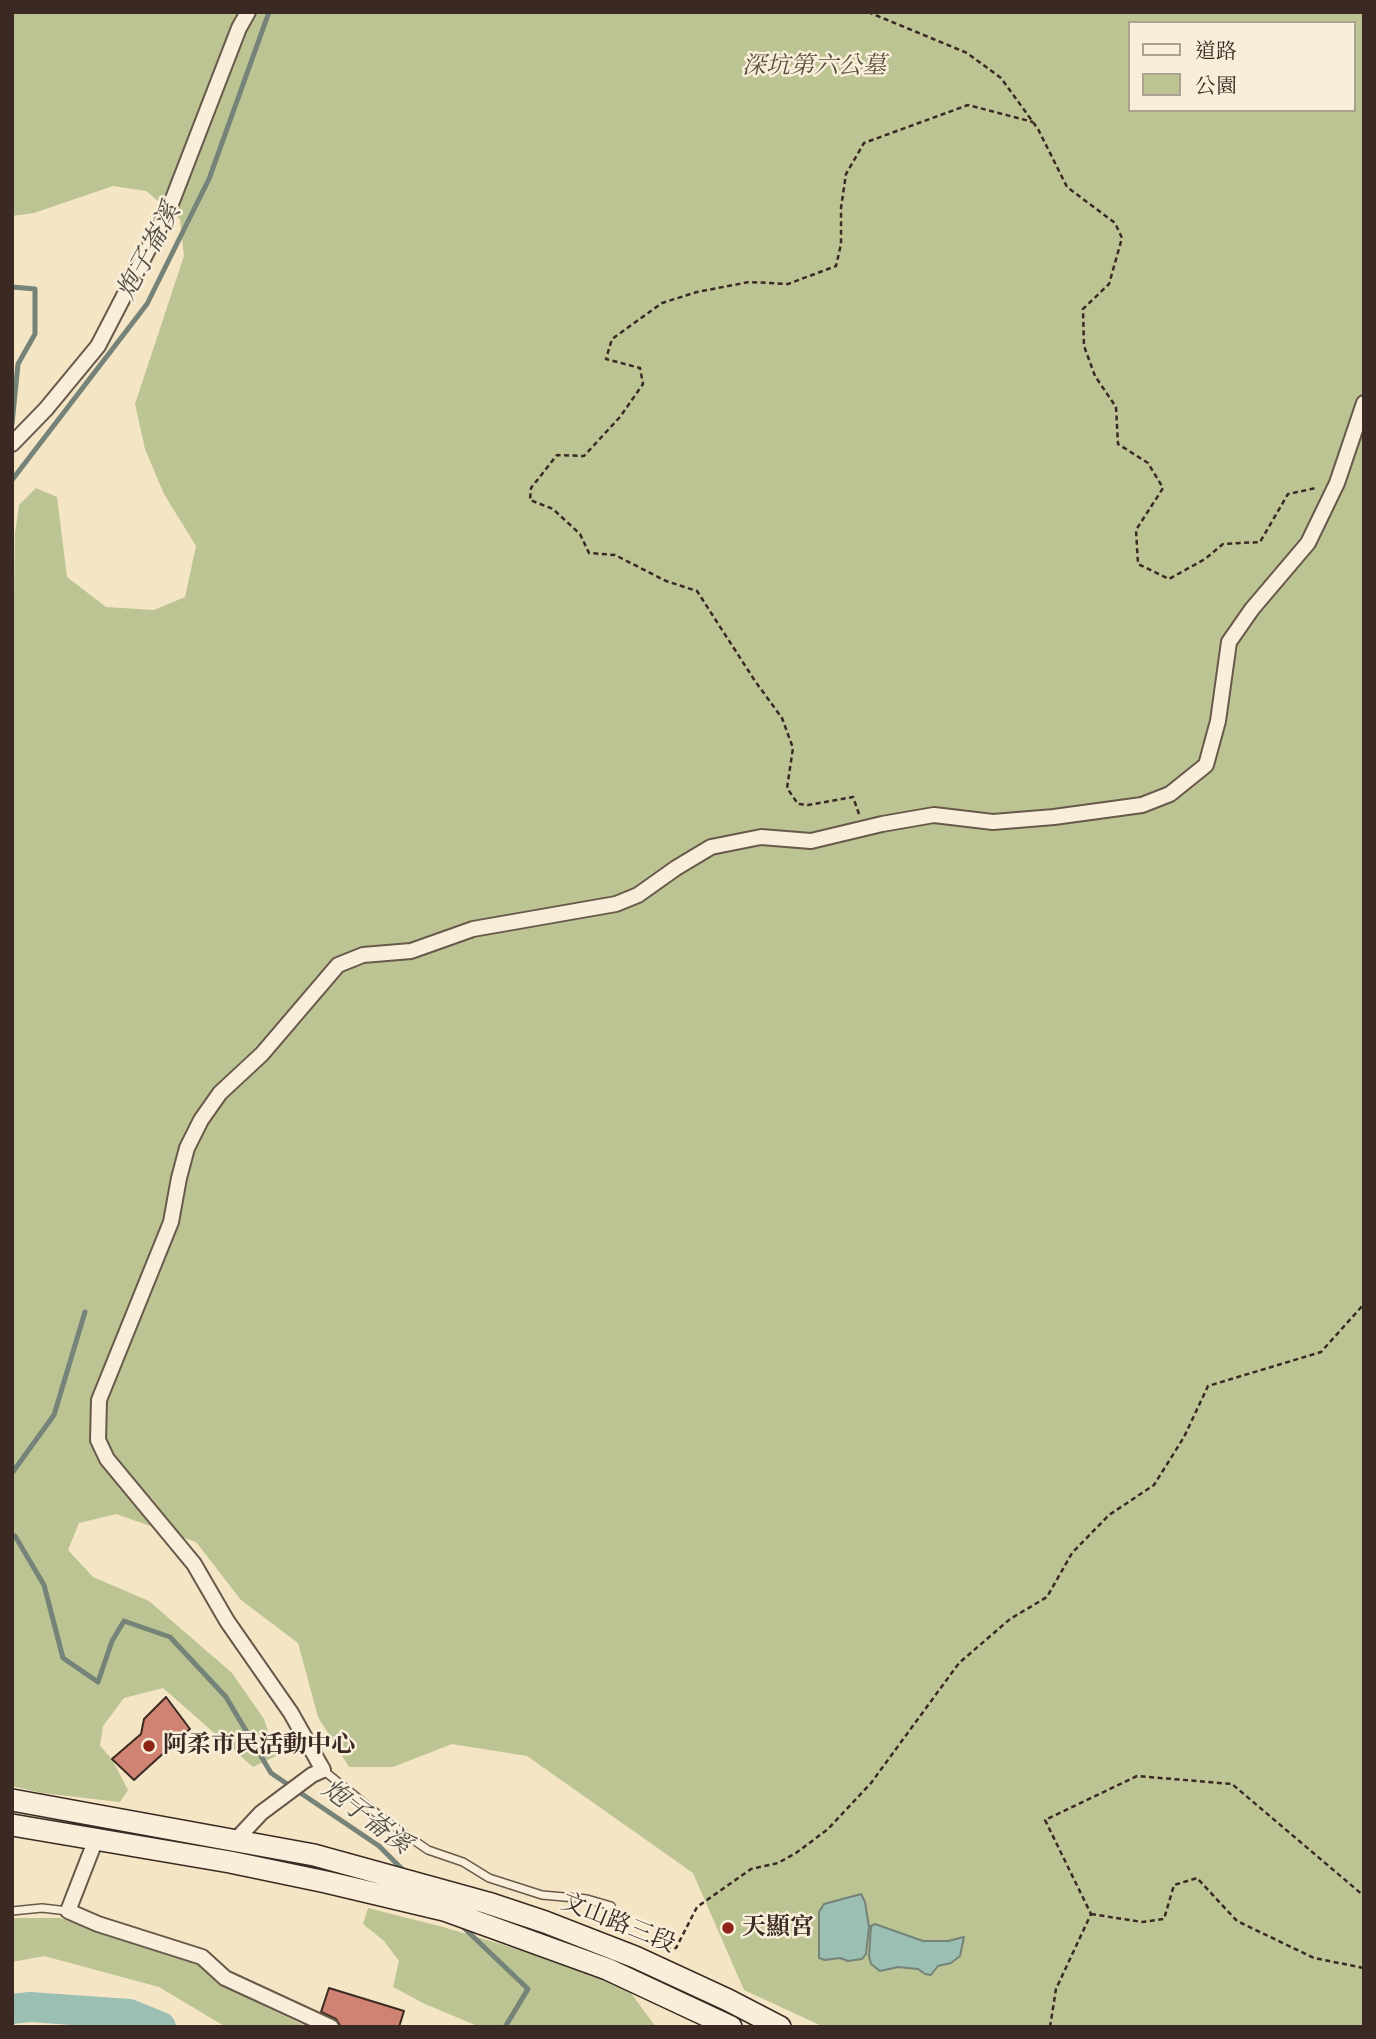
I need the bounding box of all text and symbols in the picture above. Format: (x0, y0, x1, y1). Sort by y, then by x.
legend (1128, 21, 1355, 112)
text: 道路 (1195, 35, 1237, 66)
park label: 深坑第六公墓 (742, 53, 886, 81)
text: 公園 (1195, 70, 1237, 101)
water label: 炮子崙溪 (112, 199, 188, 305)
place label: 阿柔市民活動中心 (163, 1732, 355, 1760)
marker: 阿柔市民活動中心 (141, 1738, 157, 1754)
water label: 炮子崙溪 (315, 1774, 417, 1862)
street label: 文山路三段 (557, 1888, 679, 1960)
place label: 天顯宮 (742, 1914, 814, 1942)
marker: 天顯宮 (720, 1920, 736, 1936)

